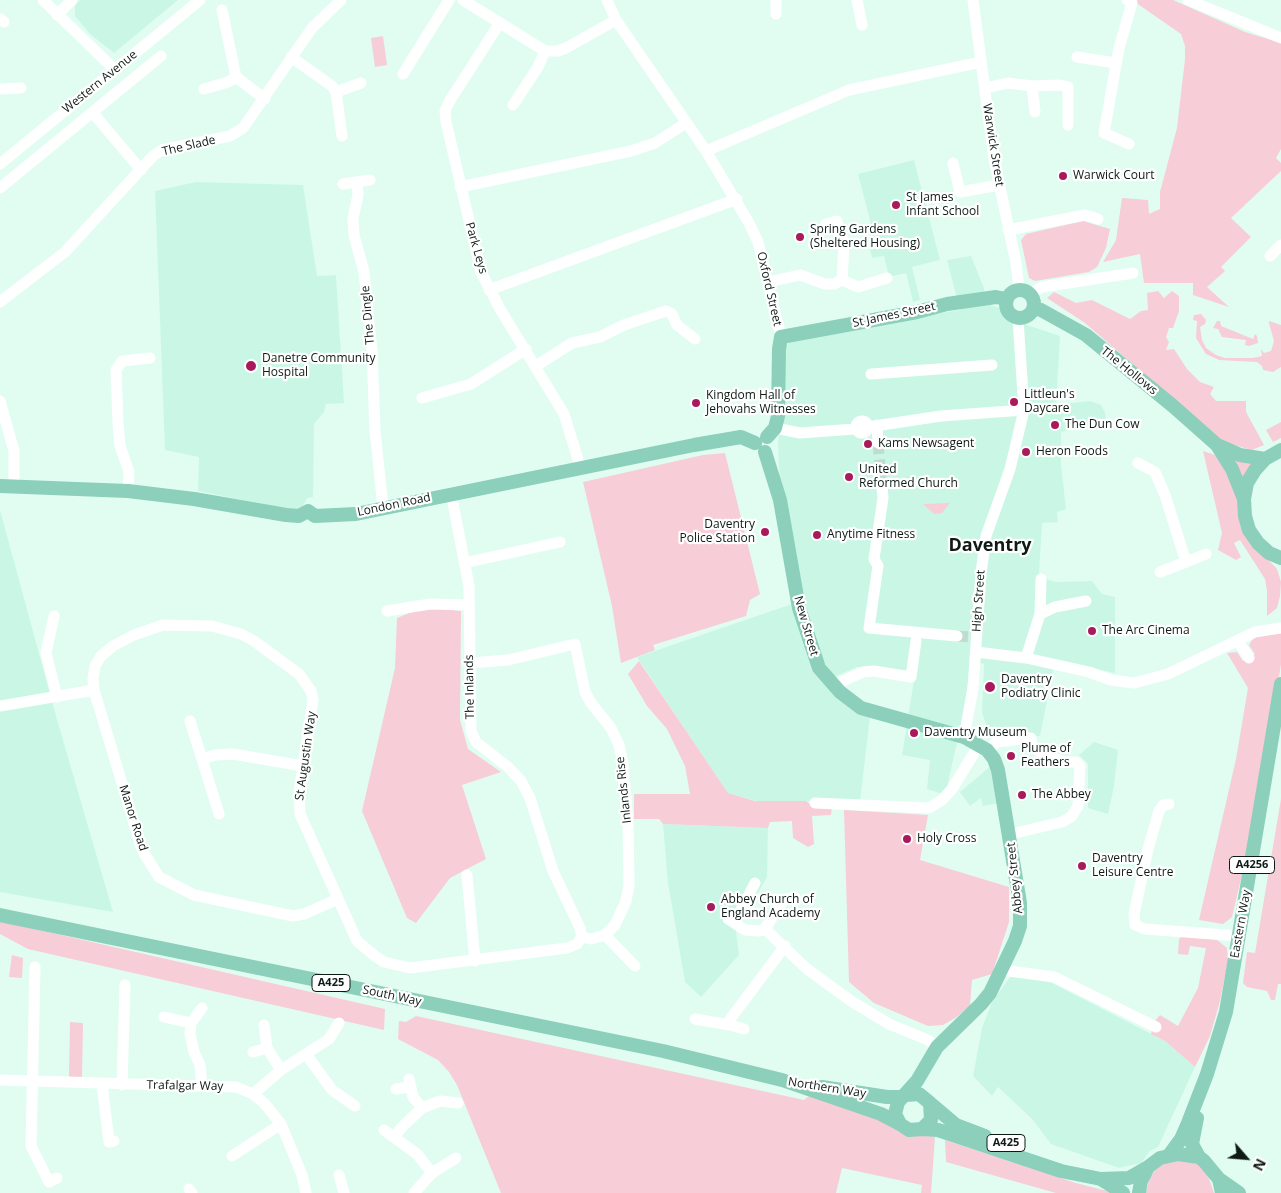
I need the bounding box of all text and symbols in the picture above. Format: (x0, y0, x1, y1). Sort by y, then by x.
street label: Western Avenue (60, 48, 140, 116)
street label: Warwick Street (979, 103, 1007, 187)
street label: The Slade (161, 133, 217, 159)
place label: Warwick Court (1073, 169, 1154, 183)
marker: Warwick Court (1057, 170, 1069, 182)
place label: St James Infant School (906, 191, 979, 219)
marker: St James Infant School (890, 199, 902, 211)
street label: Park Leys (462, 221, 490, 275)
place label: Spring Gardens (Sheltered Housing) (810, 223, 920, 251)
marker: Spring Gardens (Sheltered Housing) (794, 231, 806, 243)
street label: Oxford Street (753, 250, 785, 328)
street label: The Dingle (358, 285, 378, 345)
street label: St James Street (851, 299, 937, 331)
street label: The Hollows (1098, 344, 1160, 398)
place label: Danetre Community Hospital (262, 352, 376, 380)
marker: Danetre Community Hospital (244, 359, 258, 373)
place label: Littleun's Daycare (1024, 388, 1075, 416)
place label: Kingdom Hall of Jehovahs Witnesses (706, 389, 816, 417)
marker: Littleun's Daycare (1008, 396, 1020, 408)
marker: Kingdom Hall of Jehovahs Witnesses (690, 397, 702, 409)
place label: The Dun Cow (1065, 418, 1139, 432)
marker: The Dun Cow (1049, 419, 1061, 431)
place label: Kams Newsagent (878, 437, 974, 451)
marker: Kams Newsagent (862, 438, 874, 450)
place label: Heron Foods (1036, 445, 1108, 459)
marker: Heron Foods (1020, 446, 1032, 458)
place label: United Reformed Church (859, 463, 958, 491)
marker: United Reformed Church (843, 471, 855, 483)
street label: London Road (356, 490, 432, 520)
place label: Daventry Police Station (679, 518, 755, 546)
marker: Daventry Police Station (759, 526, 771, 538)
place label: Anytime Fitness (827, 528, 915, 542)
marker: Anytime Fitness (811, 529, 823, 541)
district label: Daventry (948, 535, 1032, 557)
street label: High Street (970, 569, 988, 633)
street label: New Street (791, 594, 821, 658)
place label: The Arc Cinema (1102, 624, 1190, 638)
marker: The Arc Cinema (1086, 625, 1098, 637)
street label: The Inlands (462, 655, 478, 719)
place label: Daventry Podiatry Clinic (1001, 673, 1081, 701)
marker: Daventry Podiatry Clinic (983, 680, 997, 694)
street label: St Augustin Way (293, 710, 319, 802)
place label: Daventry Museum (924, 726, 1027, 740)
marker: Daventry Museum (908, 727, 920, 739)
place label: Plume of Feathers (1021, 742, 1071, 770)
marker: Plume of Feathers (1005, 750, 1017, 762)
street label: Inlands Rise (613, 756, 635, 824)
street label: Manor Road (116, 783, 150, 853)
place label: The Abbey (1032, 788, 1091, 802)
marker: The Abbey (1016, 789, 1028, 801)
place label: Holy Cross (917, 832, 976, 846)
marker: Holy Cross (901, 833, 913, 845)
street label: Abbey Street (1004, 842, 1026, 914)
place label: Daventry Leisure Centre (1092, 852, 1173, 880)
road number: A4256 (1230, 856, 1274, 874)
marker: Daventry Leisure Centre (1076, 860, 1088, 872)
street label: Eastern Way (1228, 889, 1254, 959)
place label: Abbey Church of England Academy (721, 893, 820, 921)
marker: Abbey Church of England Academy (705, 901, 717, 913)
road number: A425 (312, 974, 350, 991)
street label: South Way (361, 983, 423, 1009)
street label: Northern Way (787, 1075, 867, 1101)
street label: Trafalgar Way (146, 1078, 224, 1094)
north arrow (1221, 1133, 1271, 1183)
road number: A425 (987, 1134, 1025, 1152)
text: N (1249, 1156, 1271, 1174)

